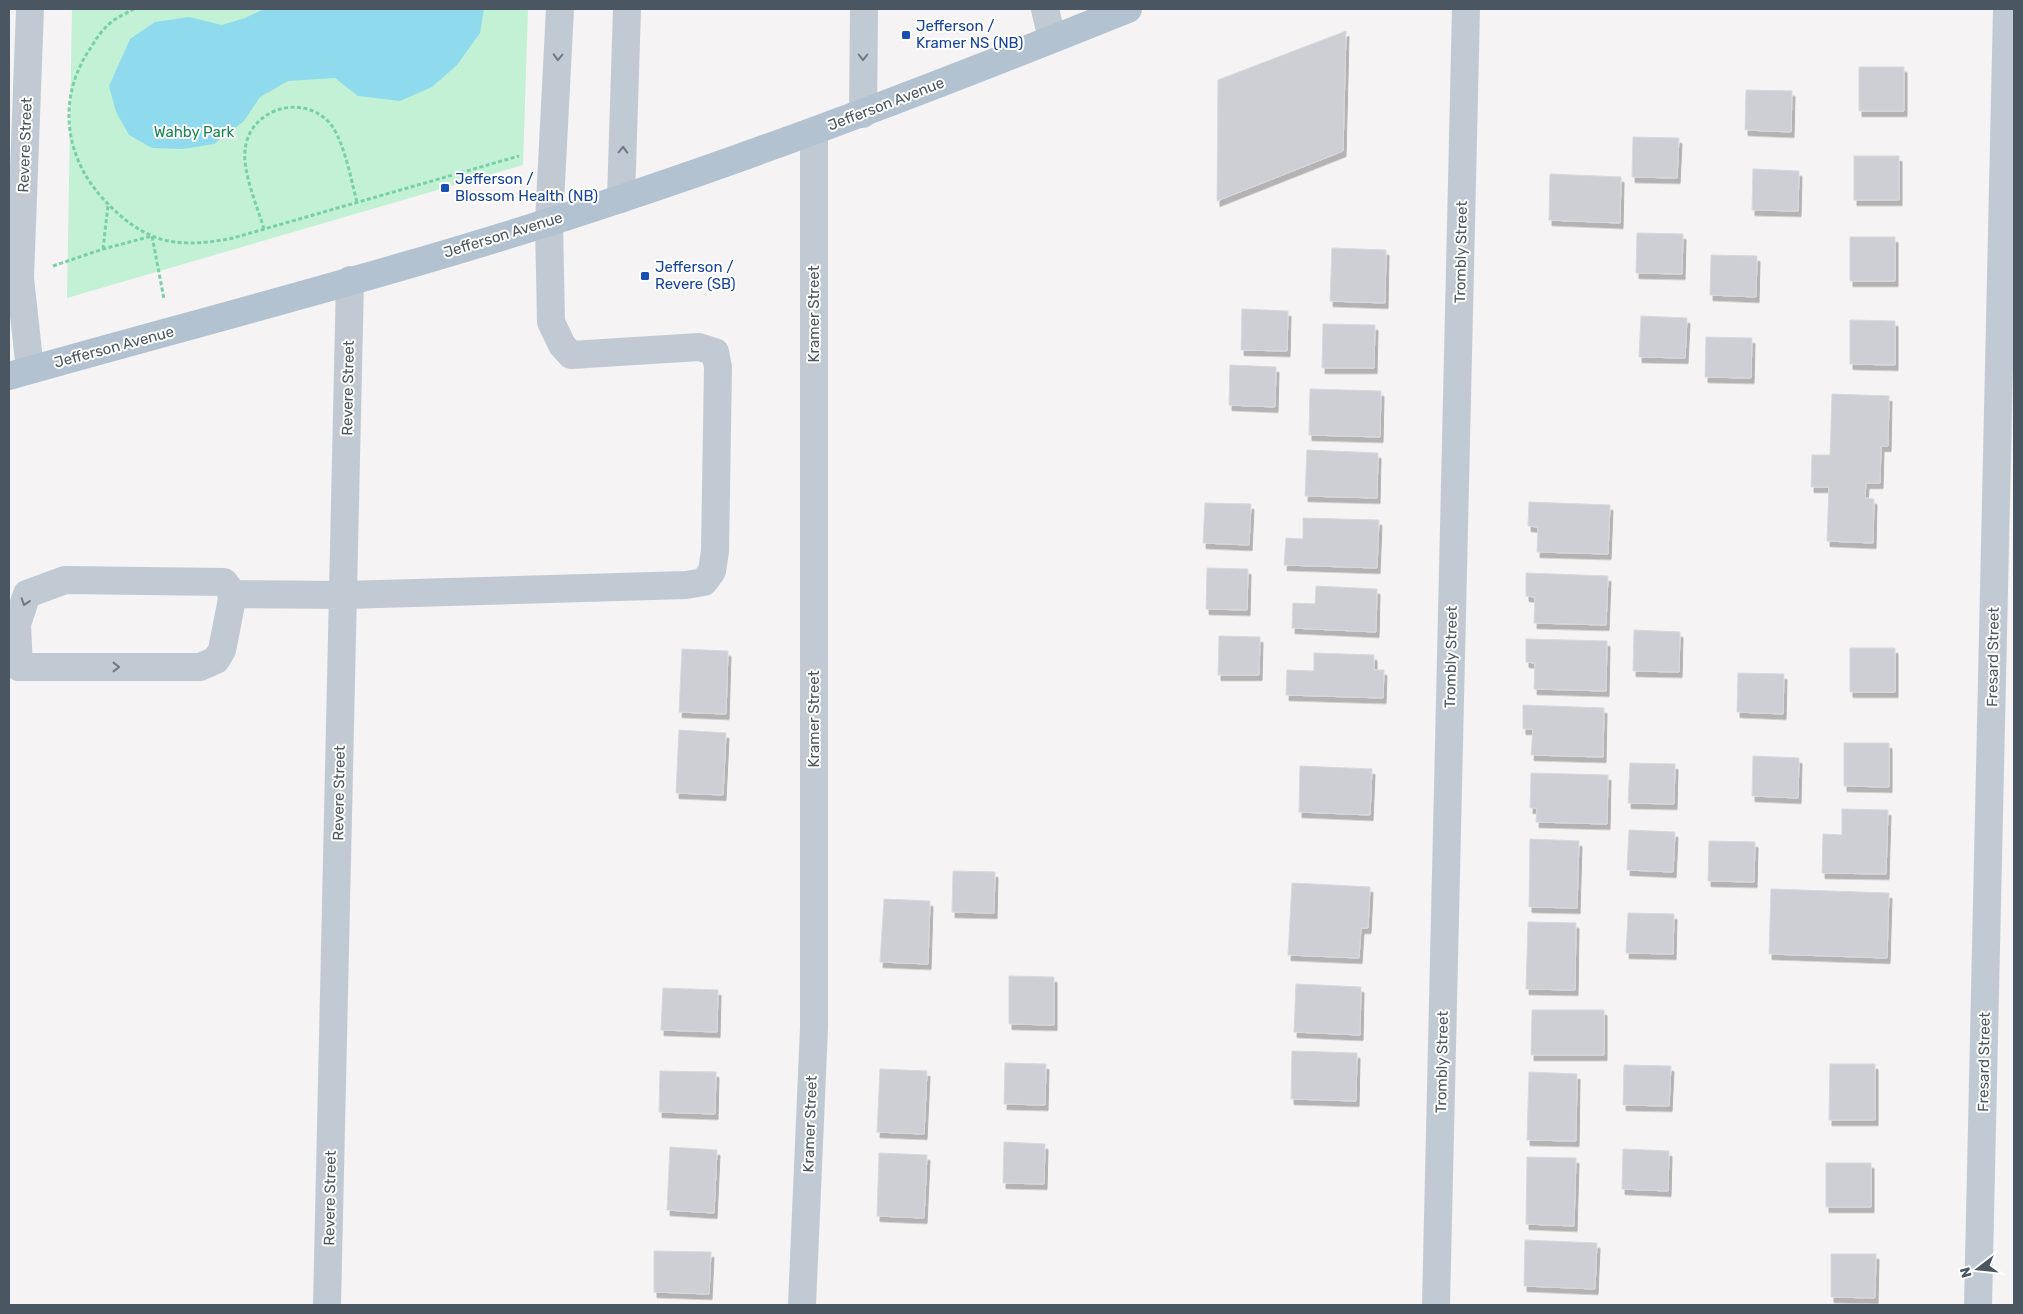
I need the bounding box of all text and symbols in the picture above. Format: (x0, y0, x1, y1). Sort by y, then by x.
place label: Jefferson / Kramer NS (NB) (916, 17, 1023, 52)
marker: Jefferson / Kramer NS (NB) (900, 29, 912, 41)
one-way arrow (553, 54, 564, 62)
one-way arrow (858, 54, 869, 62)
street label: Jefferson Avenue (825, 73, 947, 135)
street label: Revere Street (14, 97, 36, 193)
park label: Wahby Park (154, 123, 235, 141)
one-way arrow (618, 146, 628, 154)
place label: Jefferson / Blossom Health (NB) (455, 170, 598, 205)
marker: Jefferson / Blossom Health (NB) (439, 182, 451, 194)
street label: Trombly Street (1451, 200, 1471, 303)
street label: Jefferson Avenue (441, 208, 565, 262)
place label: Jefferson / Revere (SB) (655, 258, 736, 293)
street label: Kramer Street (805, 265, 823, 363)
marker: Jefferson / Revere (SB) (639, 270, 651, 282)
street label: Jefferson Avenue (52, 322, 176, 372)
street label: Revere Street (338, 340, 358, 436)
one-way arrow (21, 597, 31, 606)
street label: Trombly Street (1441, 605, 1461, 708)
street label: Fresard Street (1983, 607, 2003, 707)
one-way arrow (112, 662, 120, 672)
street label: Kramer Street (805, 670, 823, 768)
street label: Revere Street (329, 745, 349, 841)
street label: Trombly Street (1432, 1010, 1452, 1113)
street label: Fresard Street (1974, 1012, 1994, 1112)
street label: Kramer Street (799, 1075, 821, 1173)
street label: Revere Street (320, 1150, 340, 1246)
north arrow (1953, 1244, 2003, 1294)
text: N (1956, 1265, 1976, 1280)

